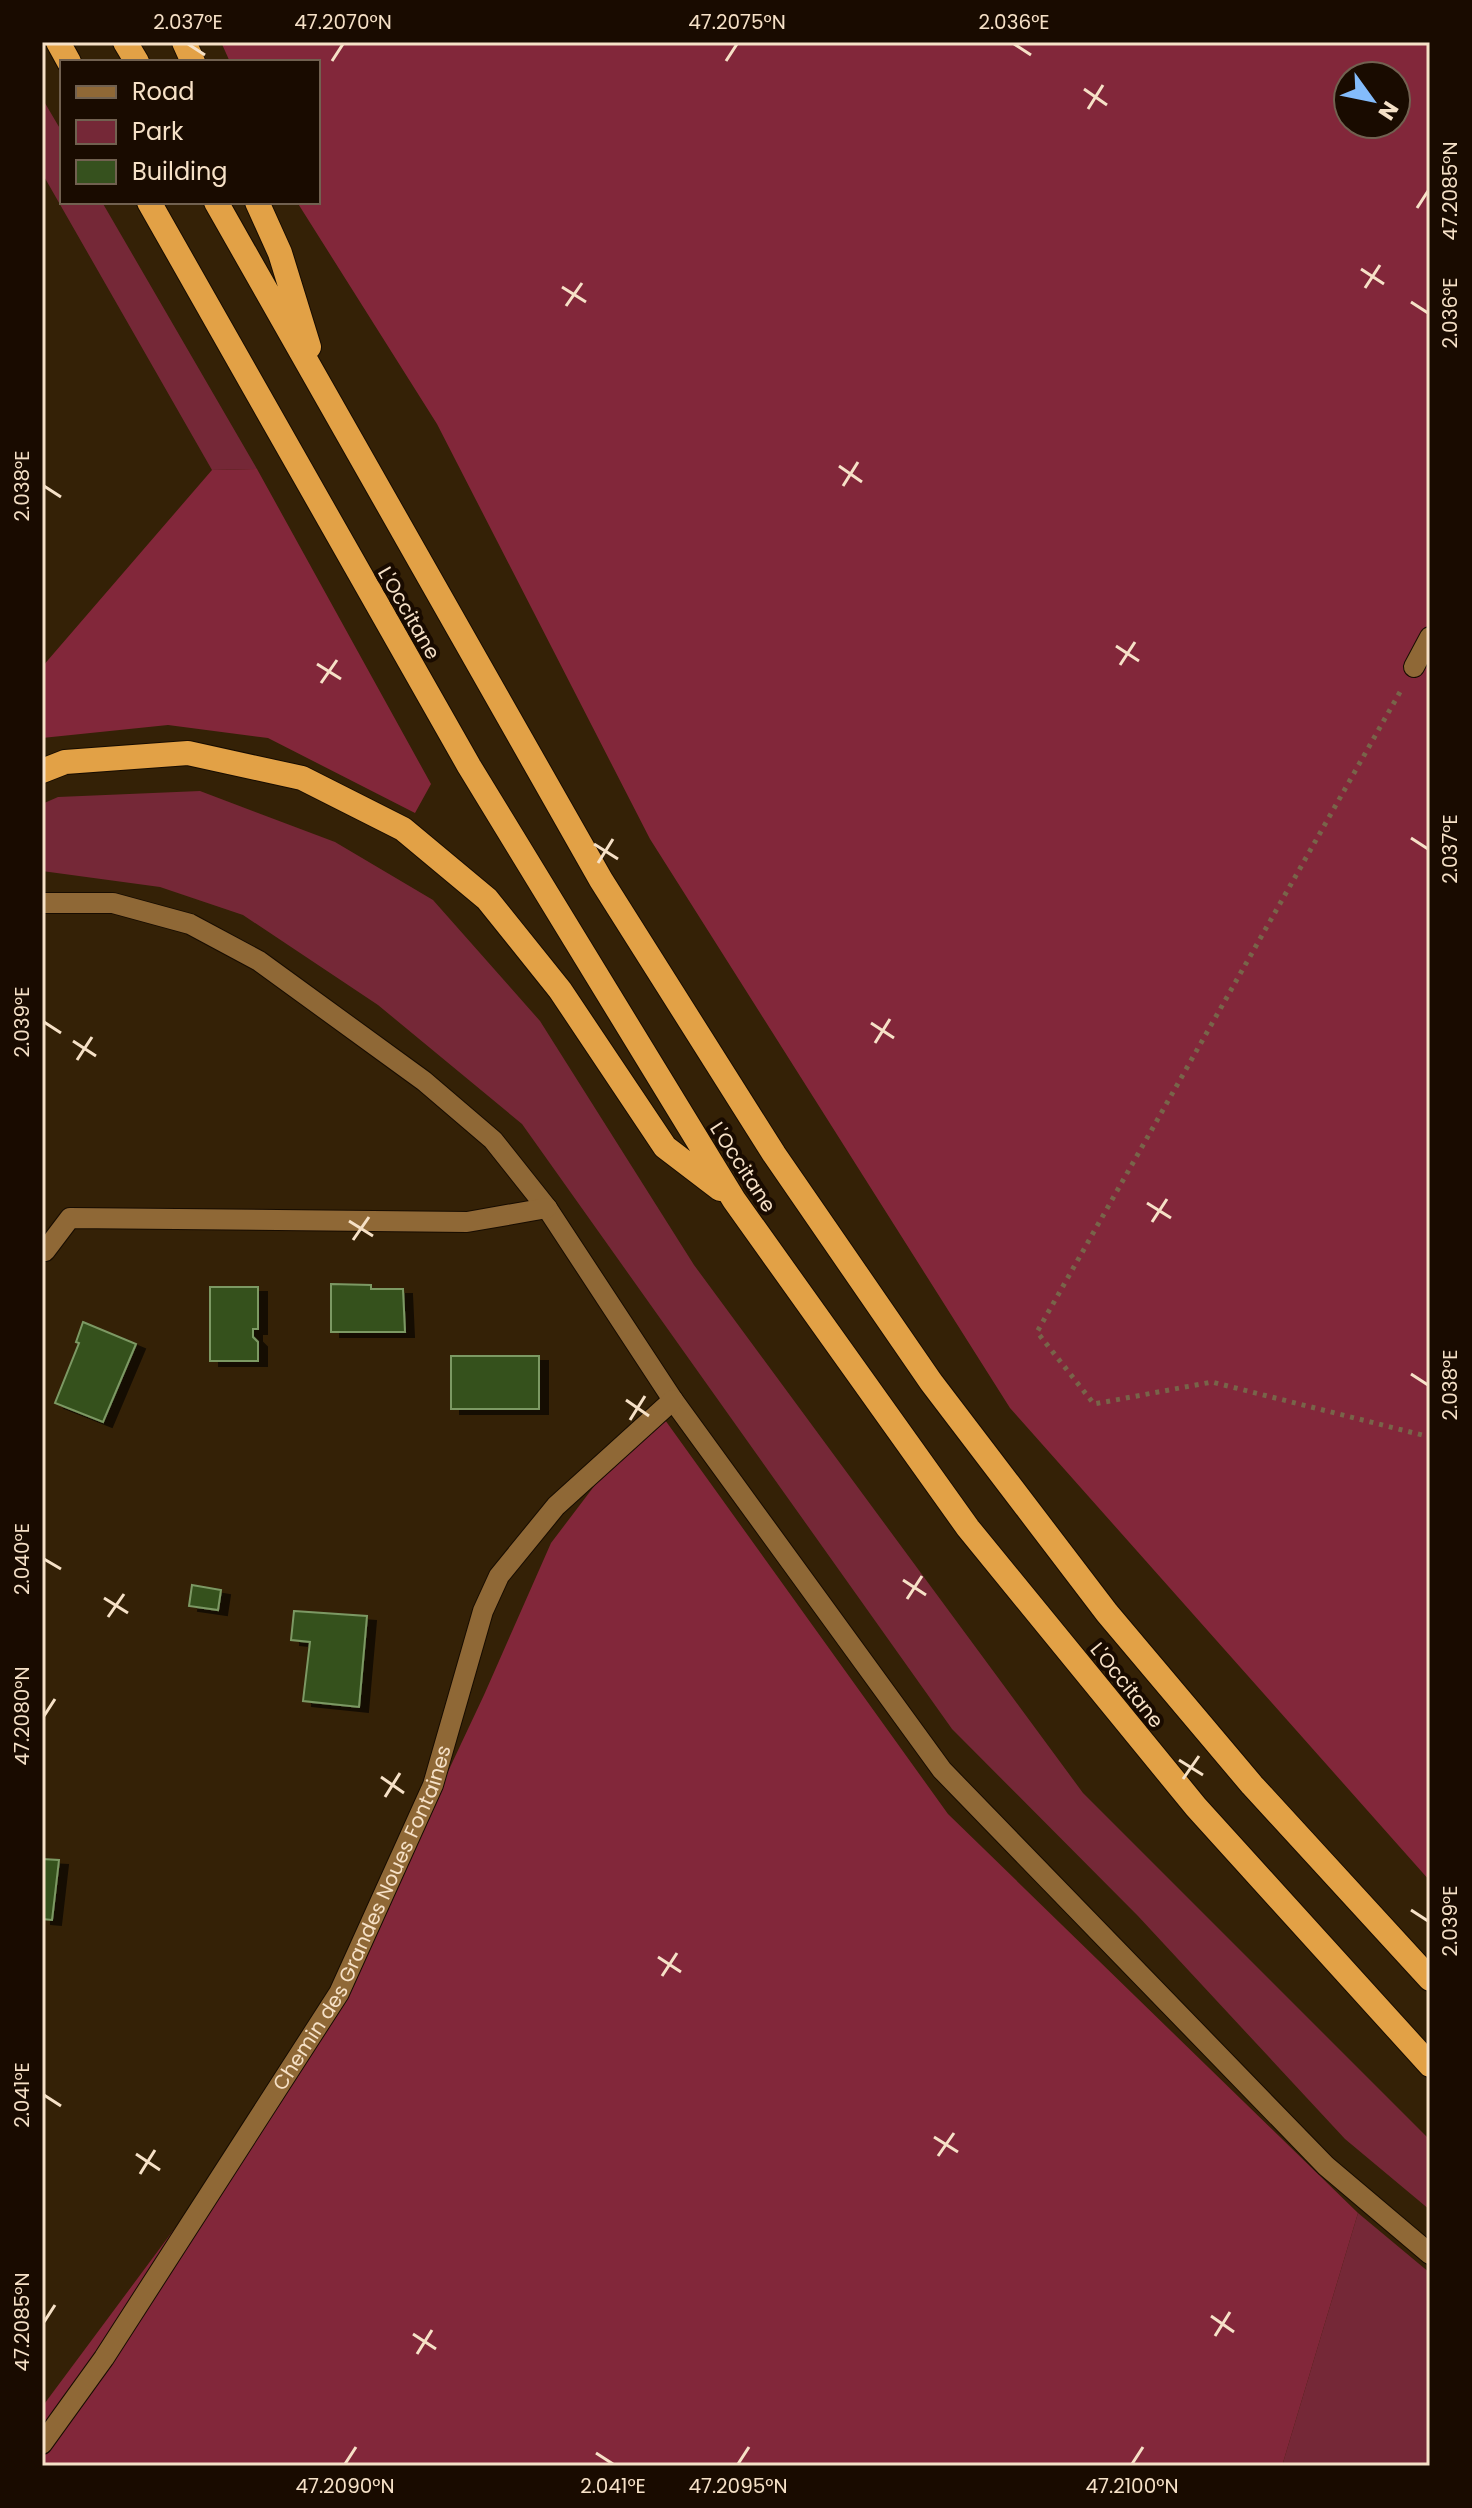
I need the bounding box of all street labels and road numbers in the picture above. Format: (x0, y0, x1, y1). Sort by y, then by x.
street label: L'Occitane (371, 562, 447, 664)
street label: L'Occitane (703, 1116, 783, 1218)
street label: L'Occitane (1084, 1636, 1170, 1734)
street label: Chemin des Grandes Noues Fontaines (266, 1742, 458, 2096)

